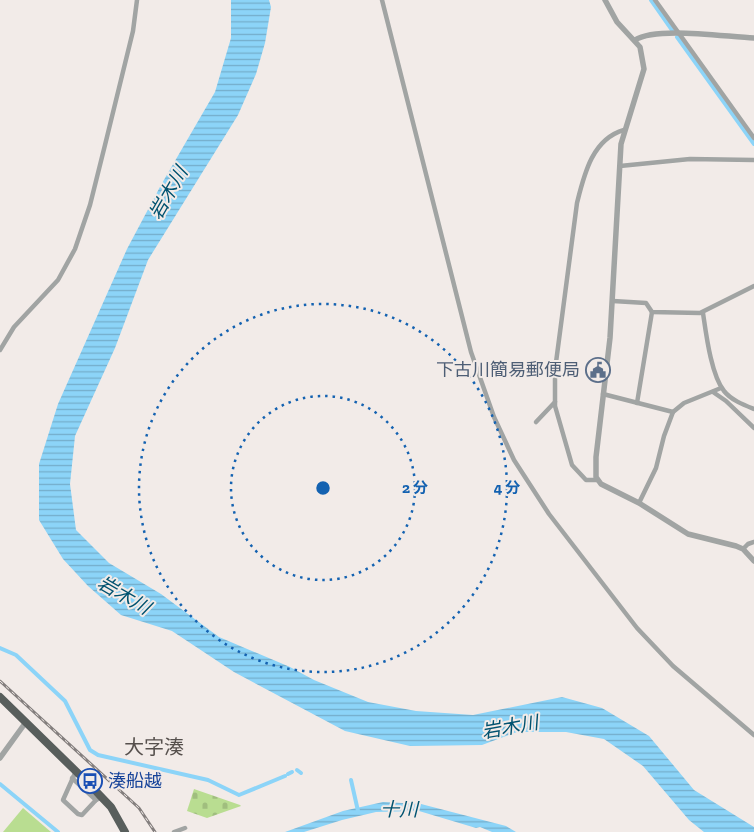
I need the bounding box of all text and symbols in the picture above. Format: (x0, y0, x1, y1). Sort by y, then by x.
water label: 岩木川 (144, 161, 193, 223)
public building icon: 下古川簡易郵便局 (585, 357, 611, 383)
place label: 下古川簡易郵便局 (436, 359, 580, 381)
centre of rings (314, 479, 332, 497)
text: 2 分 (402, 479, 428, 497)
text: 4 分 (494, 479, 520, 497)
water label: 岩木川 (94, 571, 156, 620)
water label: 岩木川 (480, 710, 542, 743)
district label: 大字湊 (124, 735, 184, 759)
bus stop icon: 湊船越 (77, 768, 103, 794)
place label: 湊船越 (108, 770, 162, 792)
water label: 十川 (380, 798, 420, 821)

